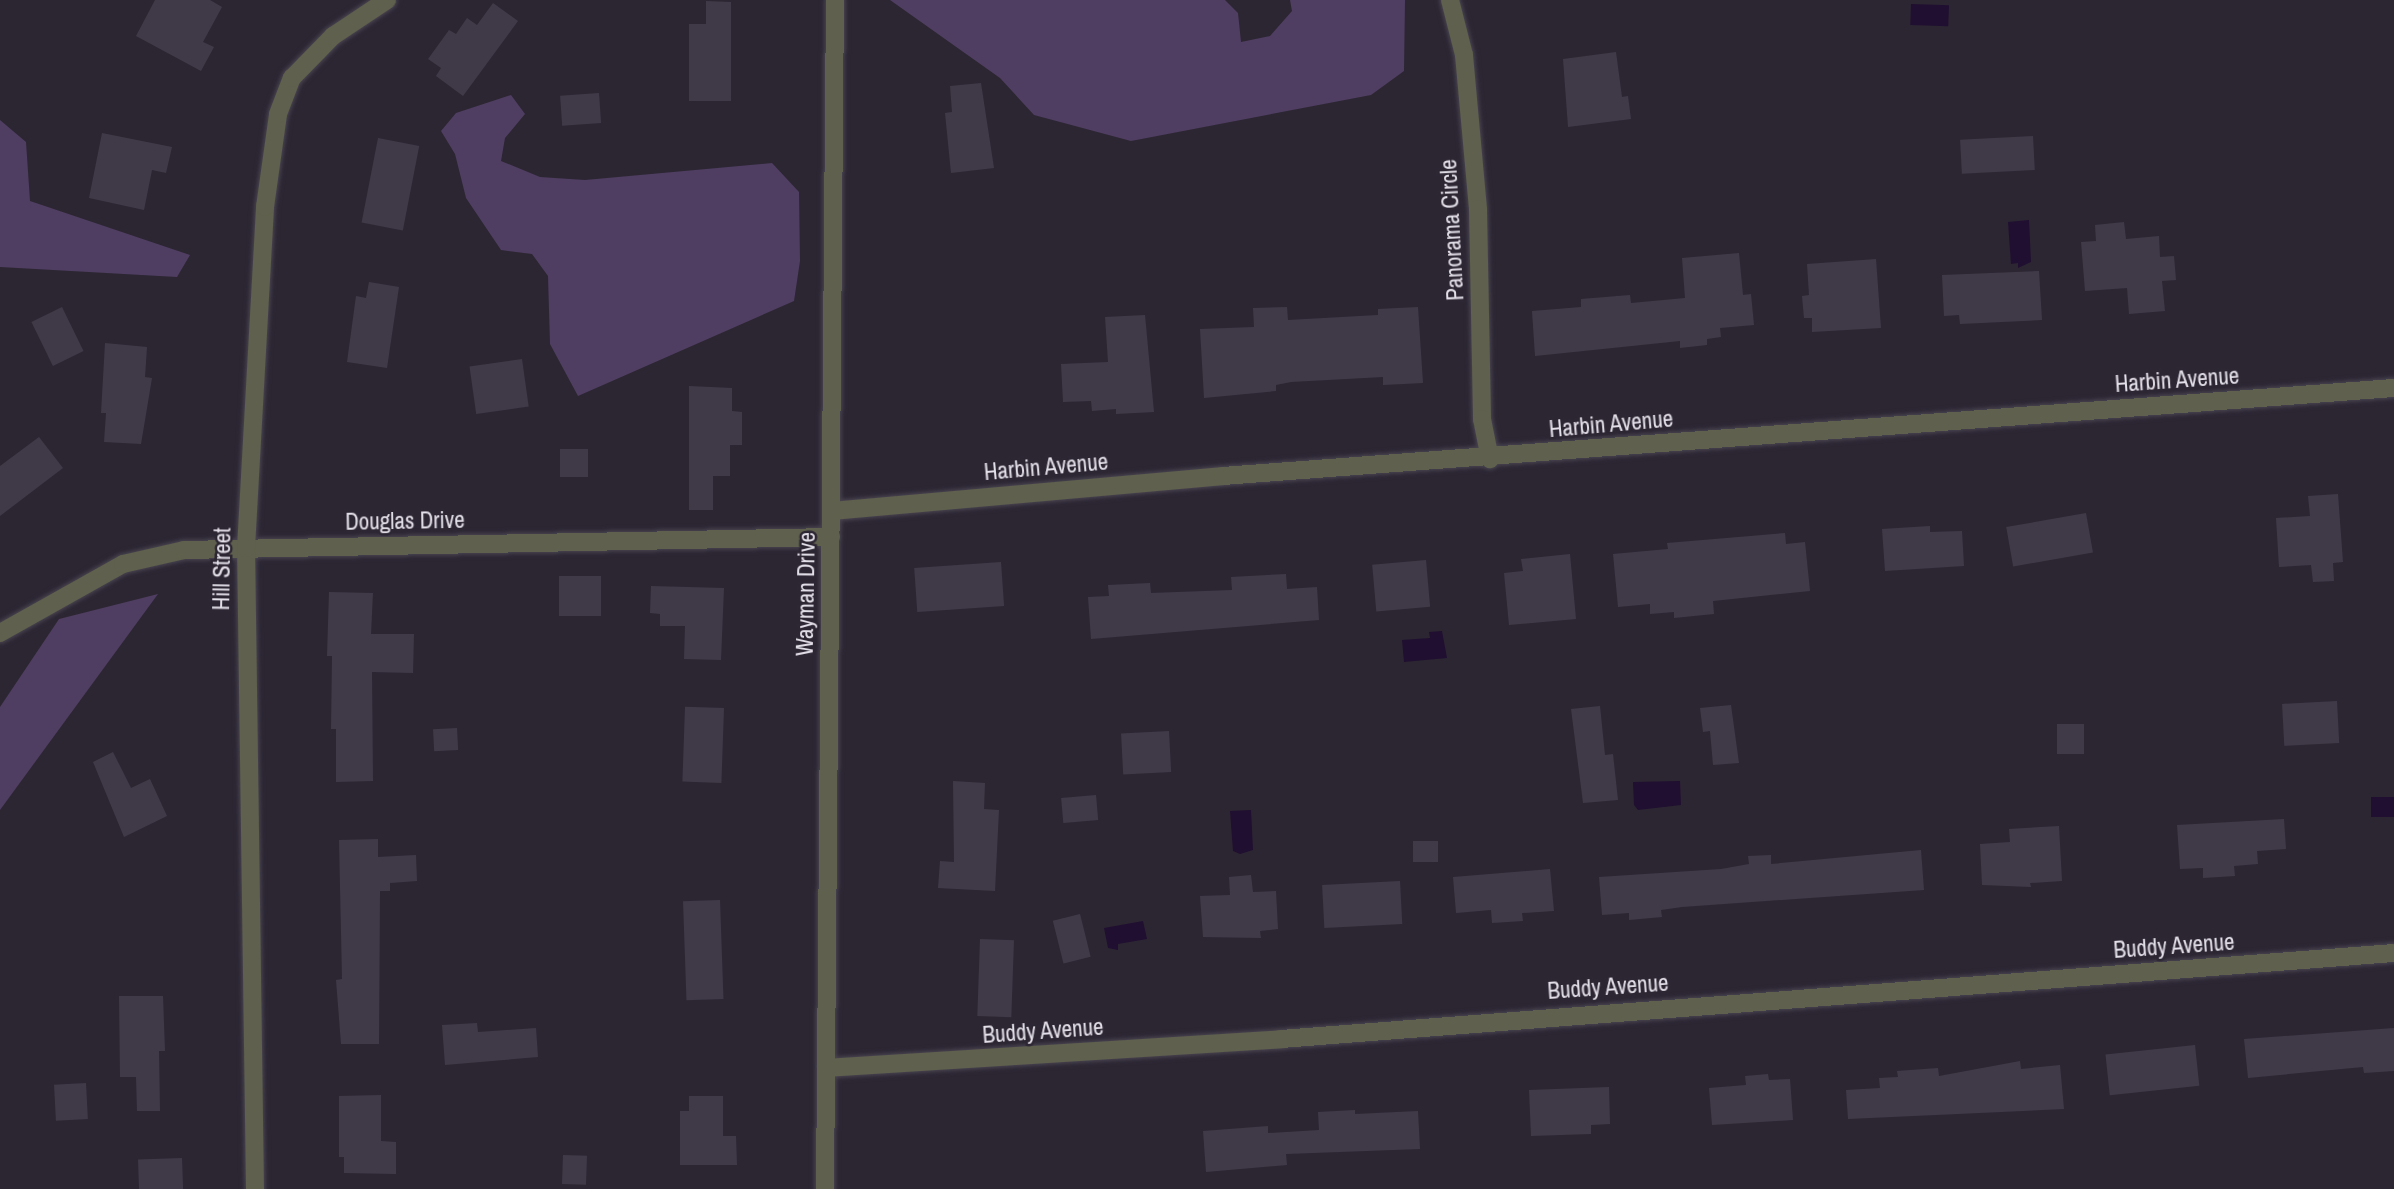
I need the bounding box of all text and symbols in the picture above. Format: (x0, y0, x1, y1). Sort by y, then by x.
street label: Panorama Circle (1435, 159, 1469, 301)
street label: Harbin Avenue (2113, 362, 2241, 398)
street label: Harbin Avenue (1547, 405, 1675, 443)
street label: Harbin Avenue (982, 448, 1110, 486)
street label: Douglas Drive (345, 506, 465, 536)
street label: Hill Street (207, 527, 237, 611)
street label: Wayman Drive (791, 532, 821, 656)
street label: Buddy Avenue (2112, 928, 2236, 964)
street label: Buddy Avenue (1546, 969, 1670, 1005)
street label: Buddy Avenue (981, 1013, 1105, 1049)

